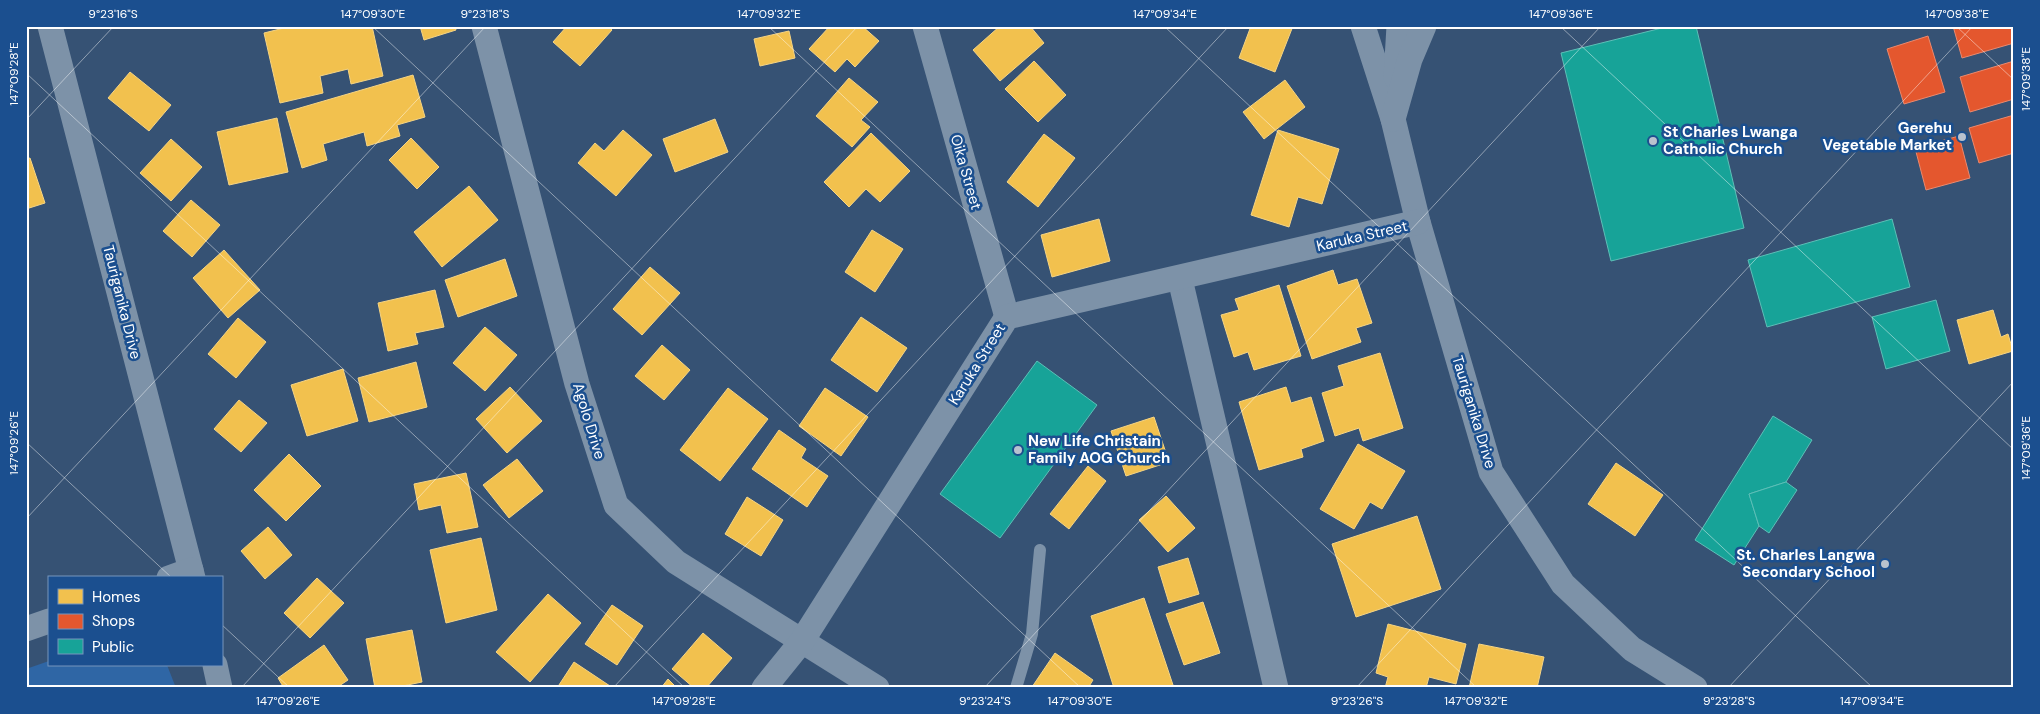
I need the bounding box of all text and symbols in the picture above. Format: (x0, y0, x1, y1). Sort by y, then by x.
text: 9°23'16"S (88, 6, 138, 22)
text: 147°09'30"E (341, 6, 406, 22)
text: 9°23'18"S (460, 6, 510, 22)
text: 147°09'32"E (737, 6, 801, 22)
text: 147°09'34"E (1133, 6, 1197, 22)
text: 147°09'36"E (1529, 6, 1593, 22)
text: 147°09'38"E (1925, 6, 1989, 22)
text: 147°09'28"E (6, 42, 22, 106)
text: 147°09'38"E (2018, 47, 2034, 111)
place label: Gerehu Vegetable Market (1823, 118, 1952, 155)
place label: St Charles Lwanga Catholic Church (1663, 122, 1798, 159)
marker: Gerehu Vegetable Market (1956, 131, 1968, 143)
street label: Oika Street (946, 132, 986, 212)
marker: St Charles Lwanga Catholic Church (1647, 135, 1659, 147)
street label: Karuka Street (1314, 216, 1410, 256)
street label: Tauriganika Drive (98, 243, 146, 361)
street label: Karuka Street (944, 319, 1010, 409)
street label: Tauriganika Drive (1447, 353, 1501, 471)
street label: Agolo Drive (568, 380, 610, 462)
text: 147°09'26"E (6, 411, 22, 475)
text: 147°09'36"E (2018, 416, 2034, 480)
place label: New Life Christain Family AOG Church (1028, 431, 1170, 468)
marker: New Life Christain Family AOG Church (1012, 444, 1024, 456)
place label: St. Charles Langwa Secondary School (1736, 545, 1875, 582)
marker: St. Charles Langwa Secondary School (1879, 558, 1891, 570)
legend (48, 576, 222, 666)
text: Homes (92, 587, 141, 607)
text: Shops (92, 611, 135, 631)
text: Public (92, 637, 134, 657)
text: 147°09'26"E (256, 693, 320, 709)
text: 147°09'28"E (652, 693, 716, 709)
text: 9°23'24"S (959, 693, 1011, 709)
text: 147°09'30"E (1048, 693, 1113, 709)
text: 9°23'26"S (1331, 693, 1383, 709)
text: 147°09'32"E (1444, 693, 1508, 709)
text: 9°23'28"S (1703, 693, 1755, 709)
text: 147°09'34"E (1840, 693, 1904, 709)

